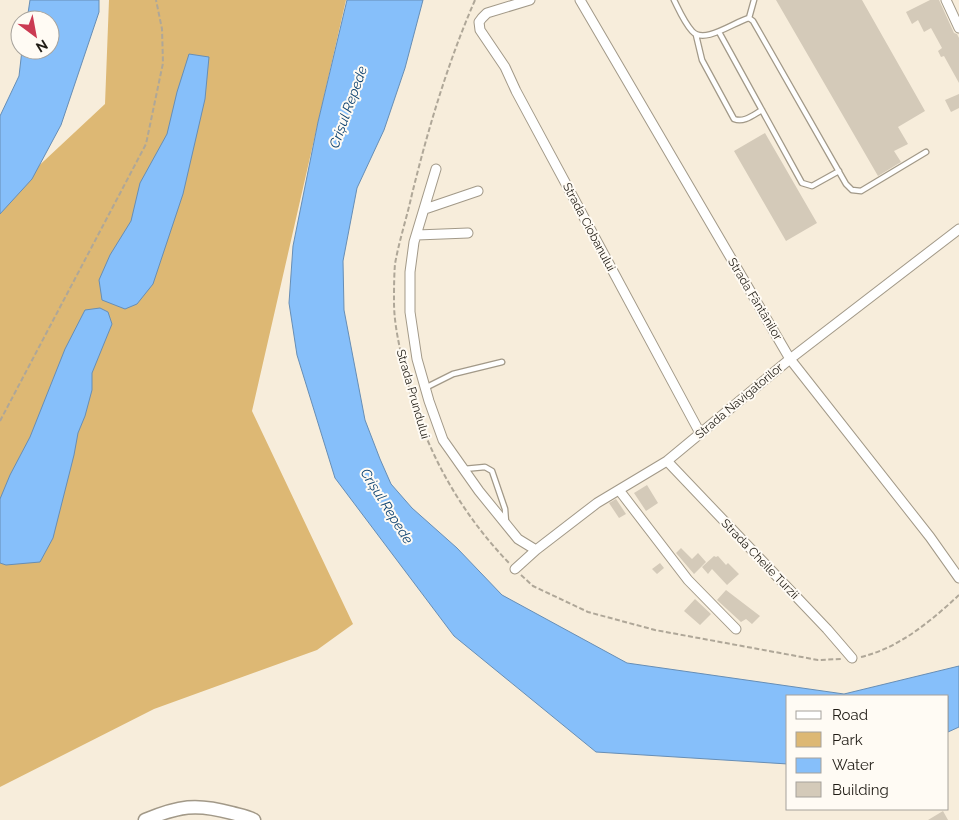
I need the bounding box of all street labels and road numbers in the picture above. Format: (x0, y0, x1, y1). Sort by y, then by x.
street label: Strada Ciobanului (560, 180, 618, 274)
street label: Strada Fântânilor (725, 255, 785, 343)
street label: Strada Prundului (394, 348, 432, 440)
street label: Strada Navigatorilor (692, 360, 786, 442)
street label: Strada Cheile Turzii (718, 516, 802, 602)

